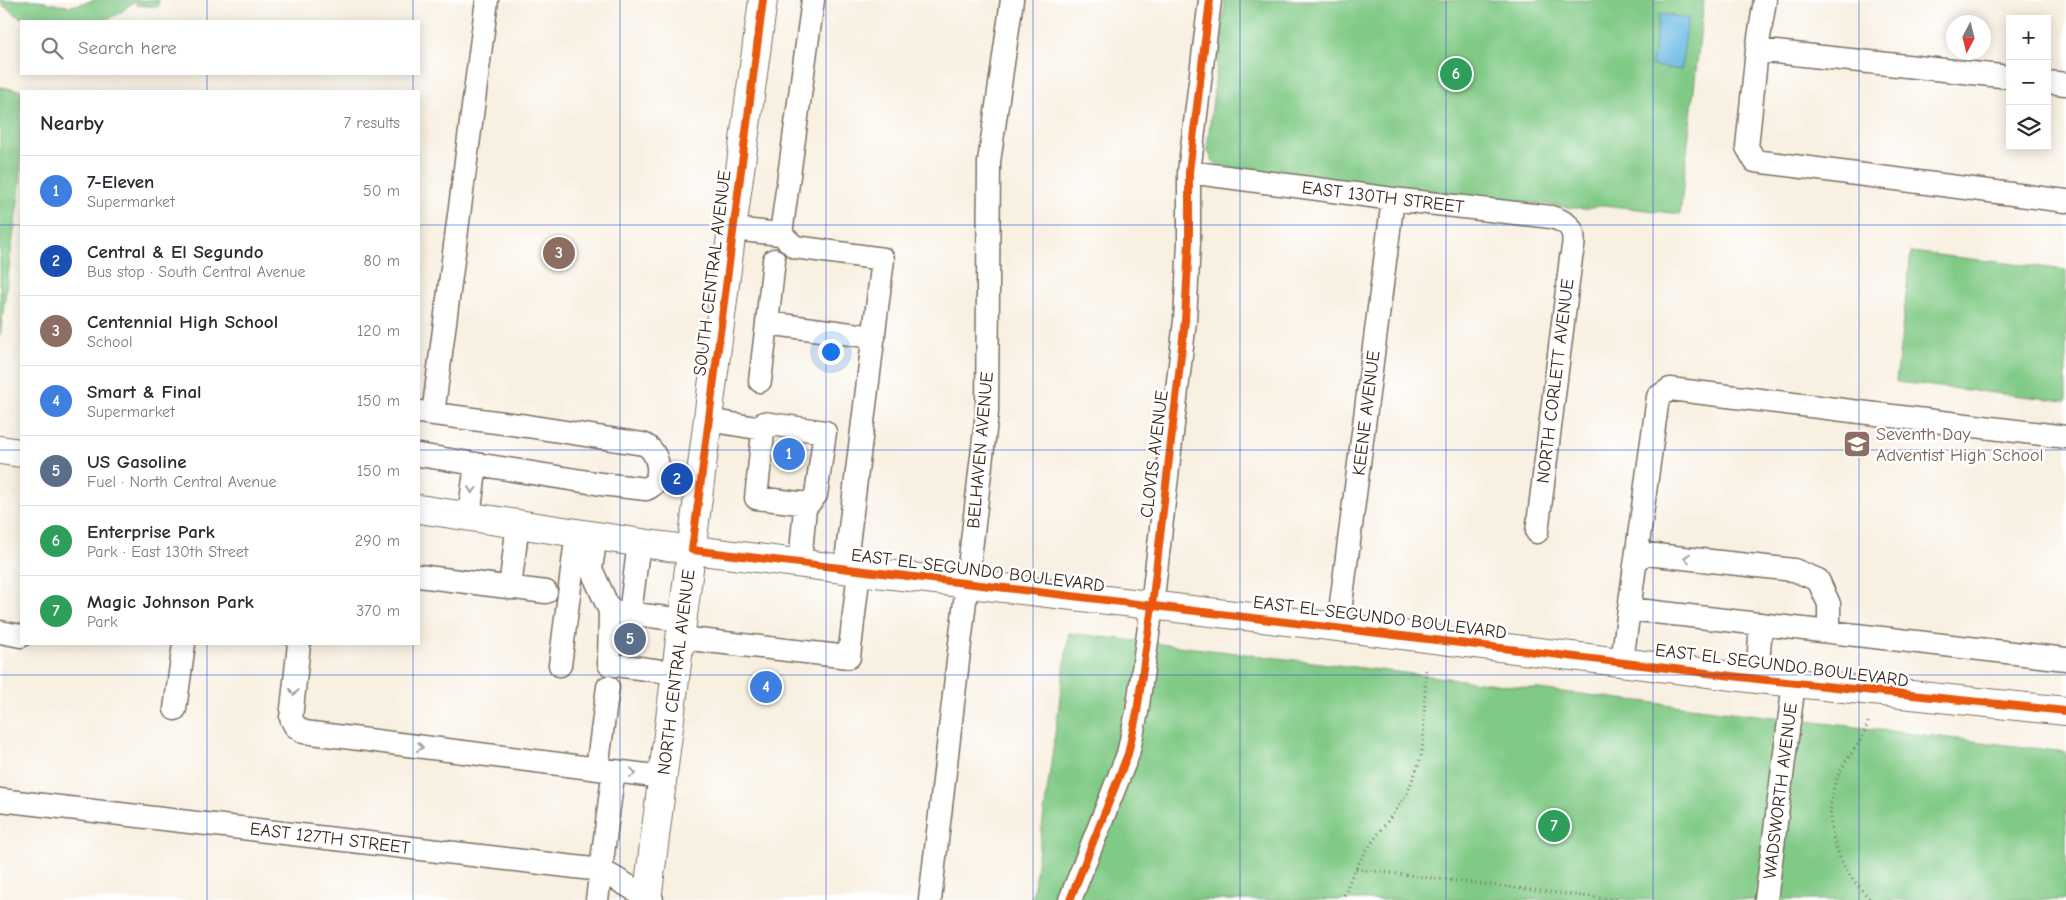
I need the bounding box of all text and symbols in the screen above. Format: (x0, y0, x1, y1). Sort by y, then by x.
north arrow (1946, 15, 1991, 60)
map controls (2006, 15, 2051, 150)
button: + (2006, 15, 2051, 60)
search box (20, 20, 420, 75)
icon: search (38, 34, 66, 62)
text: Search here (78, 37, 177, 59)
pin: 6 (1440, 55, 1472, 93)
button: − (2006, 60, 2051, 105)
button: layers (2006, 105, 2051, 150)
text: Nearby (40, 111, 104, 135)
text: 7 results (343, 114, 400, 132)
street label: SOUTH CENTRAL AVENUE (689, 169, 736, 377)
text: 7-Eleven (87, 171, 154, 193)
street label: EAST 130TH STREET (1301, 177, 1466, 218)
text: 1 (53, 182, 59, 200)
text: 50 m (363, 182, 400, 200)
text: Supermarket (87, 193, 175, 211)
pin: 3 (543, 234, 575, 272)
text: Central & El Segundo (87, 241, 263, 263)
text: 2 (52, 252, 60, 270)
text: 80 m (363, 252, 400, 270)
text: Bus stop · South Central Avenue (87, 263, 305, 281)
street label: NORTH CORLETT AVENUE (1533, 277, 1579, 485)
text: Centennial High School (87, 311, 278, 333)
text: 3 (52, 322, 60, 340)
text: 120 m (357, 322, 400, 340)
text: School (87, 333, 133, 351)
your location (818, 339, 844, 365)
street label: KEENE AVENUE (1348, 349, 1385, 477)
street label: BELHAVEN AVENUE (963, 371, 998, 529)
text: Smart & Final (87, 381, 202, 403)
street label: CLOVIS AVENUE (1136, 389, 1173, 519)
text: 4 (52, 392, 60, 410)
text: 150 m (357, 392, 400, 410)
text: Supermarket (87, 403, 175, 421)
place label: Seventh Day Adventist High School (1876, 424, 2044, 466)
school or university icon: Seventh Day Adventist High School (1842, 429, 1872, 459)
pin: 1 (773, 435, 805, 473)
text: US Gasoline (87, 451, 187, 473)
pin: 2 (661, 460, 693, 498)
text: 5 (52, 462, 60, 480)
text: 150 m (357, 462, 400, 480)
text: Fuel · North Central Avenue (87, 473, 276, 491)
one-way arrow (467, 487, 478, 495)
text: Enterprise Park (87, 521, 215, 543)
text: 6 (52, 532, 60, 550)
text: 290 m (355, 532, 400, 550)
text: Park · East 130th Street (87, 543, 248, 561)
street label: EAST EL SEGUNDO BOULEVARD (850, 545, 1106, 596)
one-way arrow (1682, 553, 1690, 564)
street label: NORTH CENTRAL AVENUE (653, 568, 700, 776)
text: Magic Johnson Park (87, 591, 254, 613)
street label: EAST EL SEGUNDO BOULEVARD (1252, 592, 1508, 643)
text: 7 (52, 602, 60, 620)
text: 370 m (356, 602, 400, 620)
text: Park (87, 613, 118, 631)
pin: 5 (614, 620, 646, 658)
street label: EAST EL SEGUNDO BOULEVARD (1654, 640, 1910, 691)
pin: 4 (750, 668, 782, 706)
one-way arrow (289, 689, 300, 697)
street label: WADSWORTH AVENUE (1759, 702, 1802, 880)
one-way arrow (416, 741, 424, 752)
one-way arrow (629, 767, 637, 778)
pin: 7 (1538, 807, 1570, 845)
street label: EAST 127TH STREET (249, 818, 412, 859)

